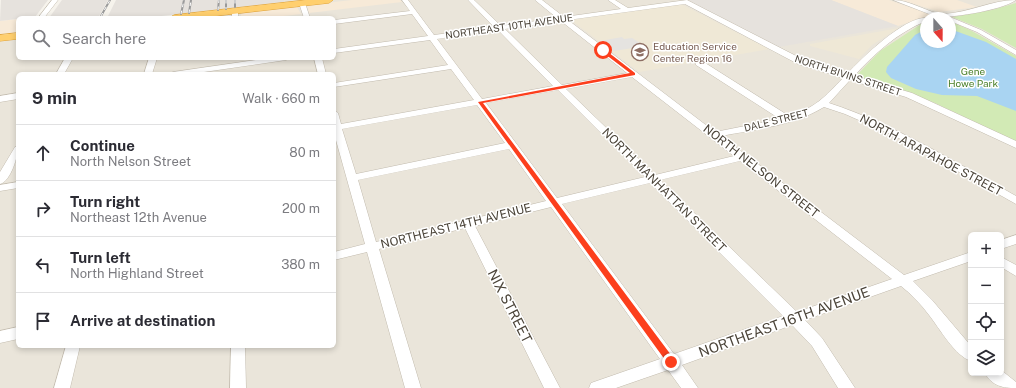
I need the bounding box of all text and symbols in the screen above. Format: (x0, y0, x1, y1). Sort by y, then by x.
street label: NORTHEAST 10TH AVENUE (444, 11, 574, 41)
north arrow (920, 12, 956, 48)
search box (16, 16, 336, 60)
icon: search (30, 27, 52, 49)
text: Search here (62, 30, 146, 47)
place label: Education Service Center Region 16 (653, 40, 737, 64)
route start (594, 41, 612, 59)
school or university icon: Education Service Center Region 16 (630, 42, 650, 62)
street label: NORTH BIVINS STREET (793, 52, 903, 98)
park label: Gene Howe Park (948, 65, 998, 89)
text: 9 min (32, 88, 77, 108)
text: Walk · 660 m (242, 91, 320, 106)
street label: DALE STREET (743, 106, 810, 134)
street label: NORTH ARAPAHOE STREET (857, 111, 1005, 199)
street label: NORTH NELSON STREET (700, 122, 822, 220)
street label: NORTH MANHATTAN STREET (599, 125, 729, 255)
text: Continue (70, 137, 135, 154)
icon: ahead (32, 142, 54, 164)
text: 80 m (289, 145, 320, 160)
text: North Nelson Street (70, 154, 191, 169)
text: Turn right (70, 193, 140, 210)
icon: right (32, 198, 54, 220)
street label: NORTHEAST 14TH AVENUE (379, 200, 533, 252)
text: 200 m (282, 201, 320, 216)
text: Northeast 12th Avenue (70, 210, 207, 225)
map controls (968, 232, 1004, 376)
button: + (968, 232, 1004, 268)
text: Turn left (70, 249, 131, 266)
icon: left (32, 254, 54, 276)
text: 380 m (281, 257, 320, 272)
text: North Highland Street (70, 266, 204, 281)
street label: NIX STREET (485, 267, 535, 345)
button: − (968, 268, 1004, 304)
street label: NORTHEAST 16TH AVENUE (696, 284, 872, 360)
button: locate (968, 304, 1004, 340)
icon: arrive (32, 310, 54, 332)
text: Arrive at destination (70, 312, 215, 329)
button: layers (968, 340, 1004, 376)
route end (662, 353, 680, 371)

